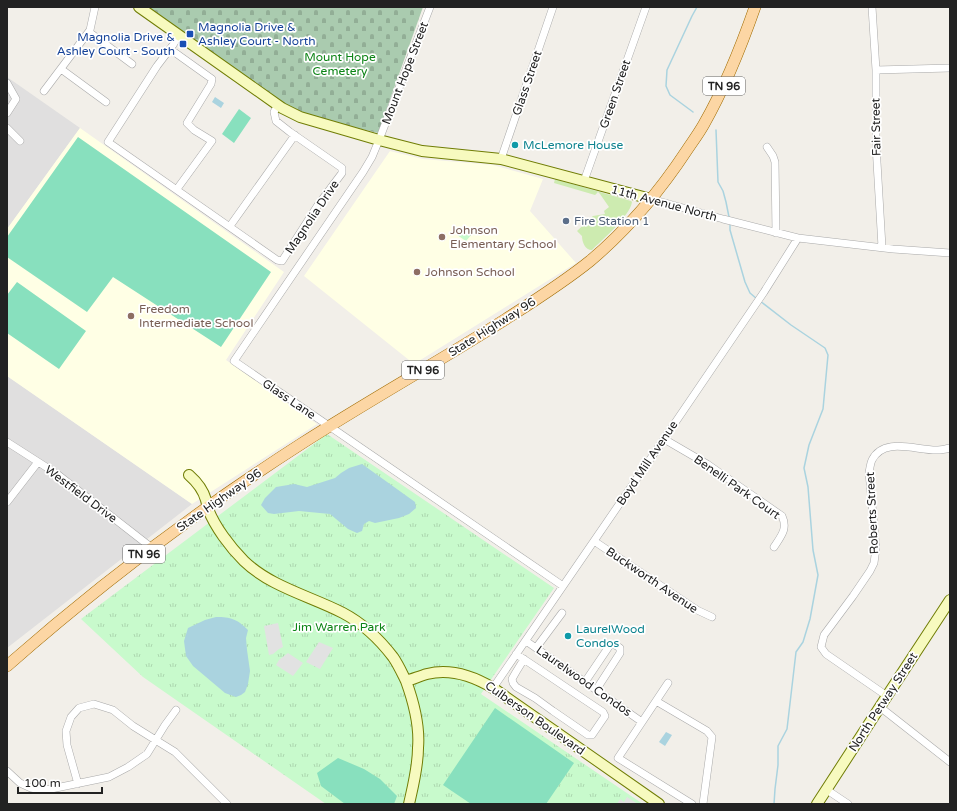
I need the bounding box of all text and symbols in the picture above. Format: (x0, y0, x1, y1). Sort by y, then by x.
street label: Mount Hope Street (379, 19, 431, 126)
place label: Magnolia Drive & Ashley Court - North (198, 20, 316, 48)
marker: Magnolia Drive & Ashley Court - North (185, 29, 195, 39)
place label: Magnolia Drive & Ashley Court - South (57, 30, 175, 58)
marker: Magnolia Drive & Ashley Court - South (178, 39, 188, 49)
street label: Glass Street (509, 48, 545, 117)
park label: Mount Hope Cemetery (304, 50, 376, 78)
street label: Green Street (597, 57, 633, 130)
road number: TN 96 (703, 77, 745, 95)
street label: Fair Street (868, 97, 884, 156)
place label: McLemore House (523, 138, 623, 152)
marker: McLemore House (510, 140, 520, 150)
street label: Magnolia Drive (282, 177, 342, 257)
street label: 11th Avenue North (609, 182, 719, 224)
place label: Fire Station 1 (574, 214, 650, 228)
marker: Fire Station 1 (561, 216, 571, 226)
place label: Johnson Elementary School (450, 223, 557, 251)
marker: Johnson Elementary School (437, 232, 447, 242)
place label: Johnson School (425, 265, 515, 279)
marker: Johnson School (412, 267, 422, 277)
street label: State Highway 96 (446, 295, 538, 359)
place label: Freedom Intermediate School (139, 302, 253, 330)
marker: Freedom Intermediate School (126, 311, 136, 321)
road number: TN 96 (402, 361, 444, 379)
street label: Glass Lane (260, 376, 318, 422)
street label: Boyd Mill Avenue (614, 418, 681, 508)
street label: Benelli Park Court (691, 452, 783, 522)
street label: Westfield Drive (42, 462, 120, 526)
street label: State Highway 96 (174, 466, 264, 534)
street label: Roberts Street (863, 471, 881, 555)
street label: Buckworth Avenue (603, 544, 701, 616)
road number: TN 96 (123, 545, 165, 563)
park label: Jim Warren Park (293, 620, 386, 634)
place label: LaurelWood Condos (576, 622, 645, 650)
marker: LaurelWood Condos (563, 631, 573, 641)
street label: Laurelwood Condos (534, 643, 635, 719)
street label: North Petway Street (846, 649, 921, 754)
street label: Culberson Boulevard (482, 678, 588, 758)
scale bar (18, 769, 102, 795)
text: 100 m (24, 776, 61, 790)

